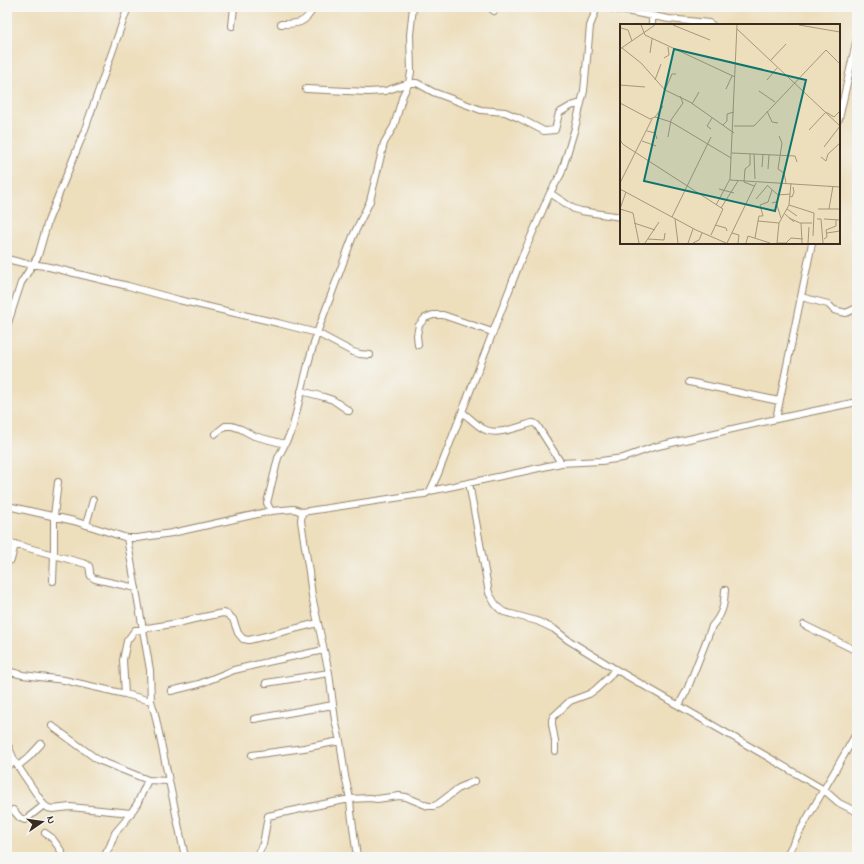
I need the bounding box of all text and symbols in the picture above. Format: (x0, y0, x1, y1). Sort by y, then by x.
inset map (620, 24, 840, 244)
north arrow (22, 802, 62, 842)
text: N (42, 815, 59, 825)

